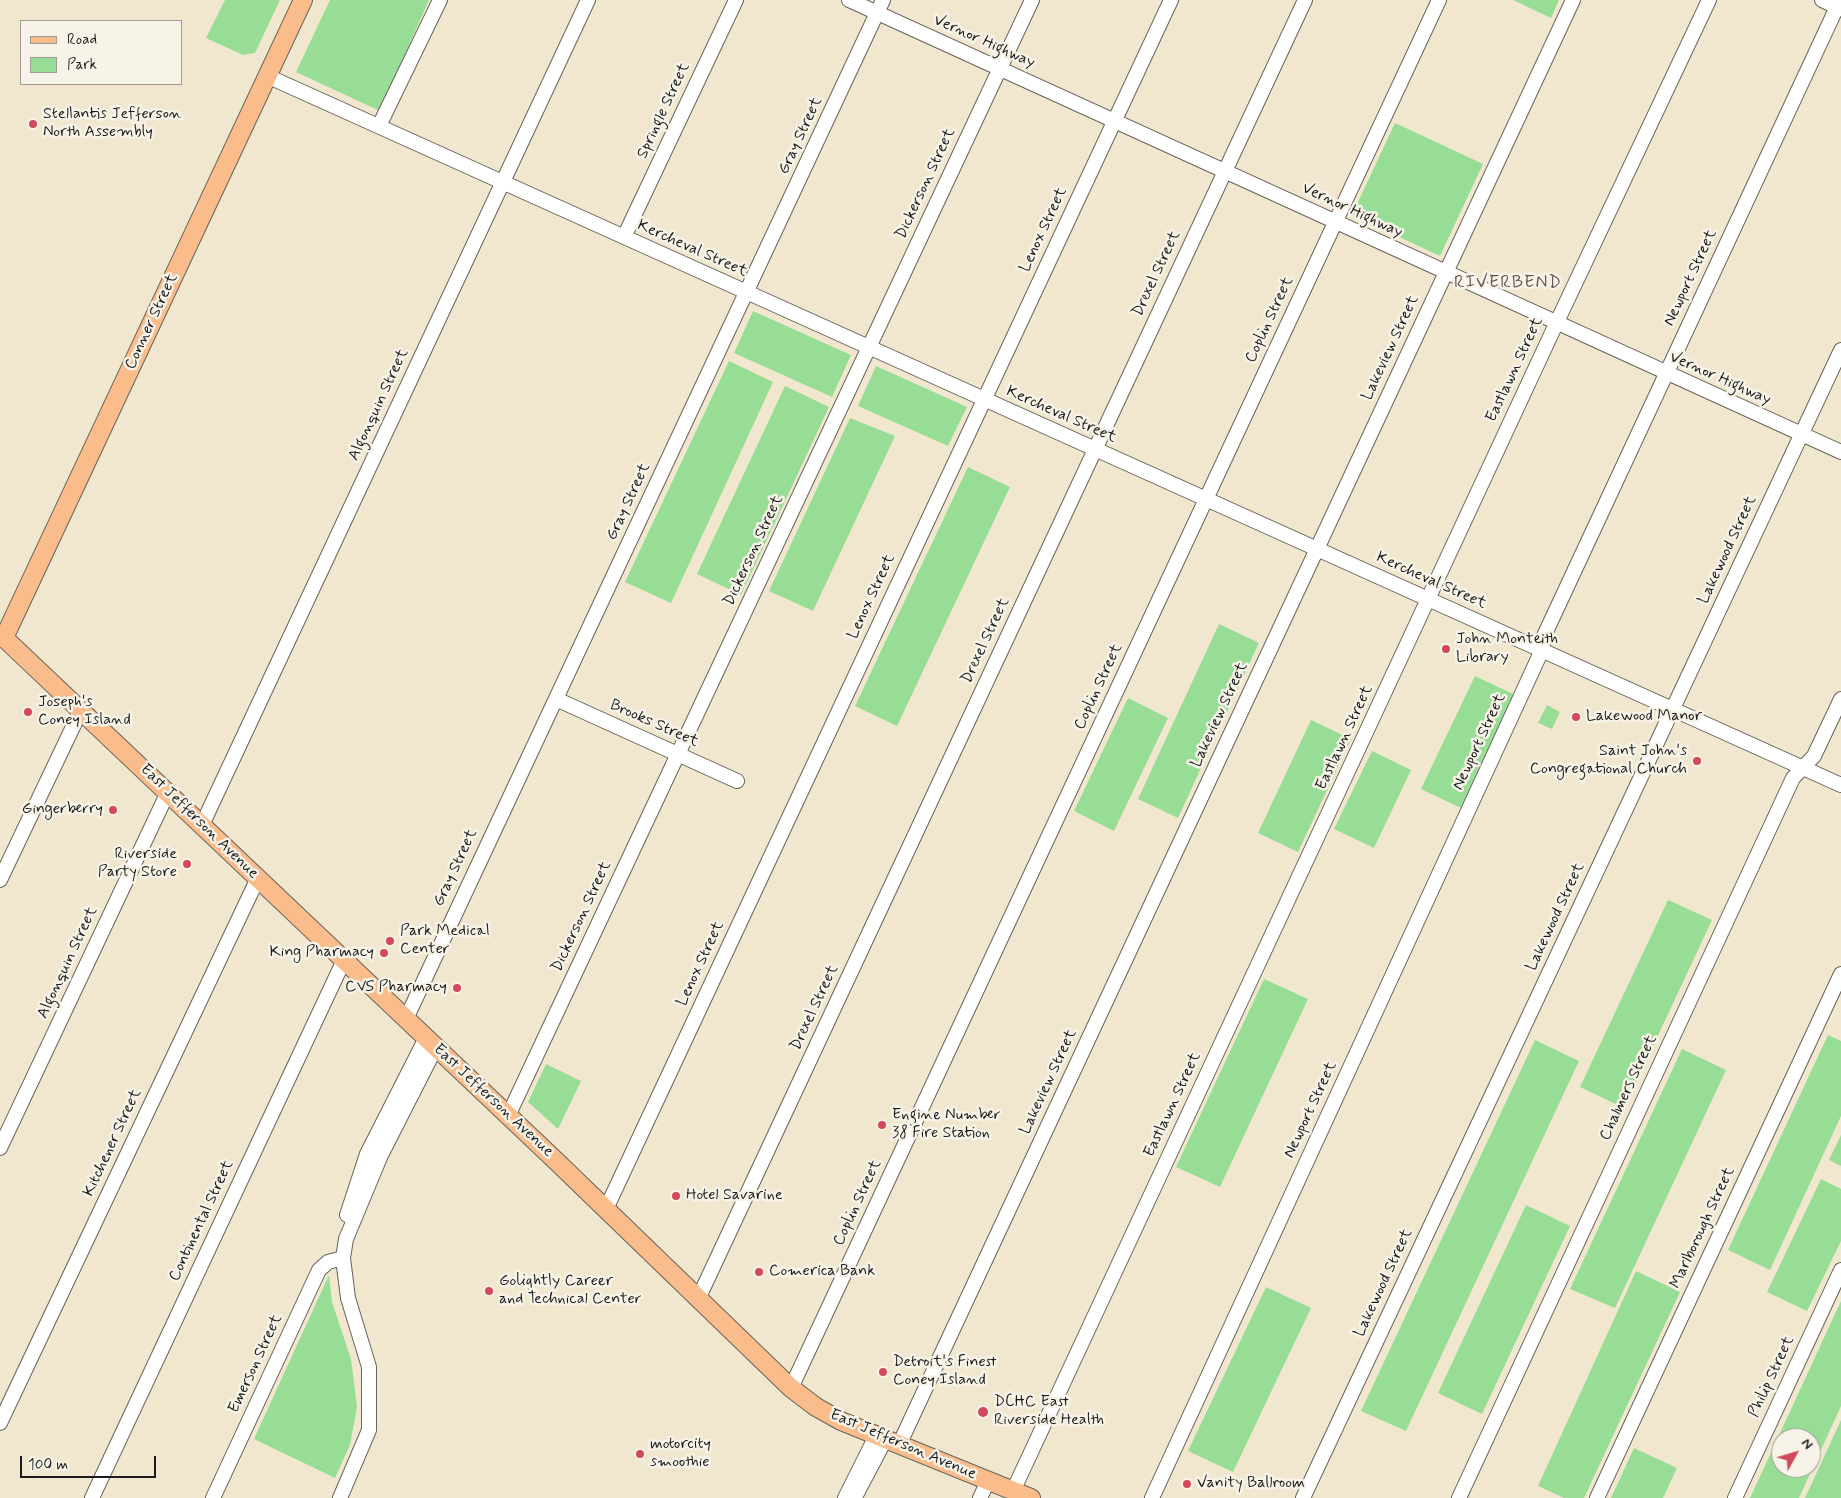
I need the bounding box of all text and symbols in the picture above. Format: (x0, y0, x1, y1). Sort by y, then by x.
street label: Vernor Highway (930, 11, 1038, 73)
legend (20, 20, 182, 85)
text: Road (67, 30, 97, 50)
text: Park (67, 55, 97, 75)
street label: Springle Street (633, 60, 695, 162)
street label: Gray Street (775, 94, 827, 178)
place label: Stellantis Jefferson North Assembly (43, 105, 181, 143)
marker: Stellantis Jefferson North Assembly (27, 118, 39, 130)
street label: Dickerson Street (892, 126, 960, 242)
street label: Vernor Highway (1299, 179, 1405, 243)
street label: Lenox Street (1016, 185, 1072, 275)
street label: Kercheval Street (634, 216, 750, 282)
street label: Newport Street (1660, 227, 1722, 329)
street label: Drexel Street (1129, 228, 1185, 320)
street label: Conner Street (121, 271, 183, 373)
district label: RIVERBEND (1450, 272, 1566, 294)
street label: Coplin Street (1242, 274, 1298, 366)
street label: Lakeview Street (1358, 292, 1424, 404)
street label: Eastlawn Street (1482, 315, 1548, 425)
street label: Algonquin Street (345, 346, 413, 464)
street label: Vernor Highway (1666, 348, 1774, 410)
street label: Kercheval Street (1003, 382, 1119, 448)
street label: Gray Street (603, 460, 655, 544)
street label: Dickerson Street (720, 493, 788, 609)
street label: Lakewood Street (1695, 493, 1761, 607)
street label: Kercheval Street (1373, 548, 1489, 614)
street label: Lenox Street (844, 552, 900, 642)
street label: Drexel Street (958, 595, 1014, 687)
place label: John Monteith Library (1456, 630, 1558, 668)
street label: Coplin Street (1071, 641, 1127, 733)
marker: John Monteith Library (1440, 643, 1452, 655)
street label: Lakeview Street (1187, 659, 1253, 771)
street label: Eastlawn Street (1312, 683, 1378, 793)
street label: Newport Street (1449, 691, 1511, 793)
place label: Joseph's Coney Island (38, 693, 131, 731)
street label: Brooks Street (607, 696, 701, 752)
marker: Joseph's Coney Island (22, 706, 34, 718)
place label: Lakewood Manor (1586, 707, 1702, 727)
marker: Lakewood Manor (1570, 711, 1582, 723)
place label: Saint John's Congregational Church (1530, 742, 1687, 780)
marker: Saint John's Congregational Church (1691, 755, 1703, 767)
street label: East Jefferson Avenue (136, 760, 262, 884)
place label: Gingerberry (22, 800, 103, 820)
marker: Gingerberry (107, 804, 119, 816)
street label: Gray Street (430, 826, 482, 910)
place label: Riverside Party Store (98, 845, 177, 883)
marker: Riverside Party Store (181, 858, 193, 870)
street label: Dickerson Street (548, 859, 616, 975)
street label: Lakewood Street (1523, 860, 1589, 974)
street label: Algonquin Street (34, 904, 102, 1022)
street label: Lenox Street (673, 919, 729, 1009)
place label: Park Medical Center (400, 922, 490, 960)
marker: Park Medical Center (384, 935, 396, 947)
place label: King Pharmacy (270, 943, 374, 963)
marker: King Pharmacy (378, 947, 390, 959)
street label: Drexel Street (787, 962, 843, 1054)
place label: CVS Pharmacy (345, 978, 447, 998)
marker: CVS Pharmacy (451, 982, 463, 994)
street label: Lakeview Street (1016, 1026, 1082, 1138)
street label: Chalmers Street (1596, 1032, 1662, 1144)
street label: East Jefferson Avenue (429, 1040, 557, 1162)
street label: Eastlawn Street (1140, 1050, 1206, 1160)
street label: Newport Street (1280, 1059, 1342, 1161)
street label: Kitchener Street (80, 1086, 146, 1200)
place label: Engine Number 38 Fire Station (892, 1106, 1001, 1144)
marker: Engine Number 38 Fire Station (876, 1119, 888, 1131)
street label: Continental Street (166, 1157, 238, 1285)
street label: Coplin Street (830, 1157, 886, 1249)
street label: Marlborough Street (1666, 1164, 1740, 1292)
place label: Hotel Savarine (686, 1186, 783, 1206)
marker: Hotel Savarine (670, 1190, 682, 1202)
street label: Lakewood Street (1351, 1226, 1417, 1340)
place label: Comerica Bank (769, 1262, 875, 1282)
marker: Comerica Bank (753, 1266, 765, 1278)
place label: Golightly Career and Technical Center (499, 1272, 642, 1310)
marker: Golightly Career and Technical Center (483, 1285, 495, 1297)
street label: Emerson Street (225, 1312, 287, 1416)
street label: Philip Street (1745, 1333, 1799, 1421)
place label: Detroit's Finest Coney Island (893, 1353, 997, 1391)
marker: Detroit's Finest Coney Island (877, 1366, 889, 1378)
place label: DCHC East Riverside Health (994, 1393, 1104, 1431)
street label: East Jefferson Avenue (827, 1405, 979, 1485)
marker: DCHC East Riverside Health (976, 1405, 990, 1419)
north arrow (1771, 1428, 1821, 1478)
place label: motorcity smoothie (650, 1435, 711, 1473)
text: N (1797, 1435, 1817, 1453)
scale bar (22, 1446, 159, 1478)
marker: motorcity smoothie (634, 1448, 646, 1460)
text: 100 m (28, 1455, 68, 1475)
place label: Vanity Ballroom (1197, 1474, 1305, 1494)
marker: Vanity Ballroom (1181, 1478, 1193, 1490)

